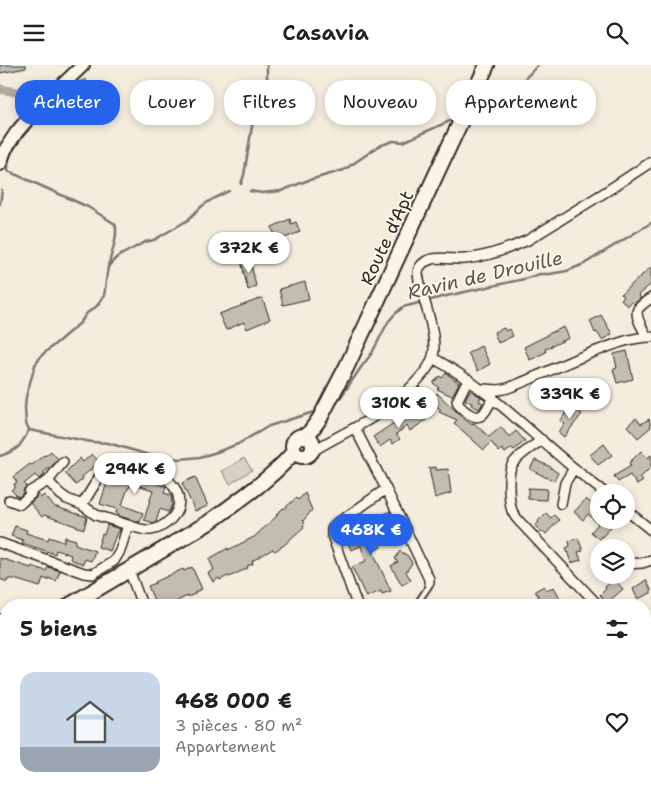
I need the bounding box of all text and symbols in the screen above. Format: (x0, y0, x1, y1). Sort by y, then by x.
text: Casavia (282, 18, 369, 47)
icon: menu (20, 19, 48, 47)
icon: search (603, 19, 631, 47)
chip: Acheter (15, 80, 120, 125)
chip: Louer (130, 80, 214, 125)
chip: Filtres (224, 80, 315, 125)
chip: Nouveau (325, 80, 436, 125)
chip: Appartement (446, 80, 596, 125)
street label: Route d'Apt (355, 187, 419, 289)
pin: 372K € (208, 231, 290, 274)
text: 372K € (219, 237, 279, 258)
water label: Ravin de Drouille (405, 245, 565, 305)
pin: 339K € (529, 377, 611, 420)
text: 339K € (540, 383, 600, 404)
pin: 310K € (358, 387, 440, 429)
text: 310K € (371, 392, 427, 413)
pin: 294K € (94, 453, 176, 495)
text: 294K € (105, 458, 165, 479)
map controls (590, 484, 635, 584)
button: locate (590, 484, 635, 529)
pin: 468K € (330, 513, 412, 556)
text: 468K € (341, 519, 401, 540)
button: layers (590, 539, 635, 584)
text: 5 biens (20, 615, 97, 643)
icon: filters (603, 615, 631, 643)
text: 468 000 € (175, 687, 292, 715)
icon: home (60, 692, 120, 752)
icon: heart (603, 708, 631, 736)
text: 3 pièces · 80 m² (175, 715, 302, 736)
text: Appartement (175, 736, 276, 757)

